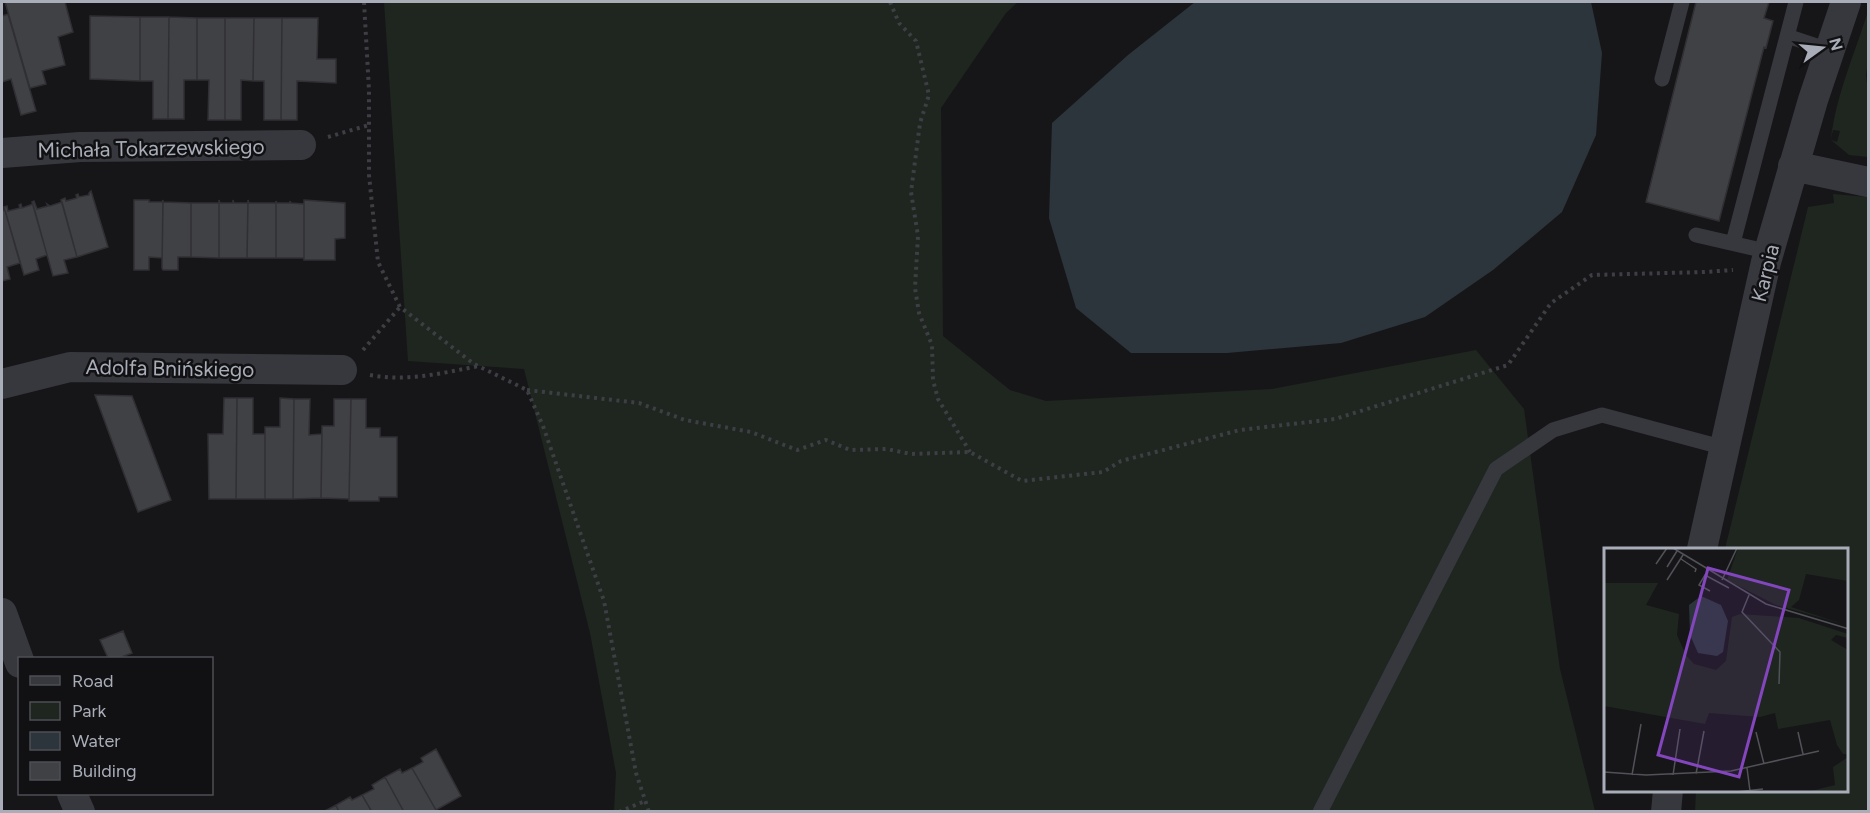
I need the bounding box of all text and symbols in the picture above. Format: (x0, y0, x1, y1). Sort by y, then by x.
north arrow (1792, 18, 1852, 78)
text: N (1825, 36, 1847, 53)
street label: Michała Tokarzewskiego (37, 134, 265, 162)
street label: Karpia (1746, 242, 1784, 304)
street label: Adolfa Bnińskiego (85, 354, 255, 382)
inset map (1604, 548, 1849, 792)
legend (18, 657, 213, 795)
text: Road (72, 670, 113, 692)
text: Park (72, 700, 107, 722)
text: Water (72, 730, 120, 752)
text: Building (72, 760, 137, 782)

